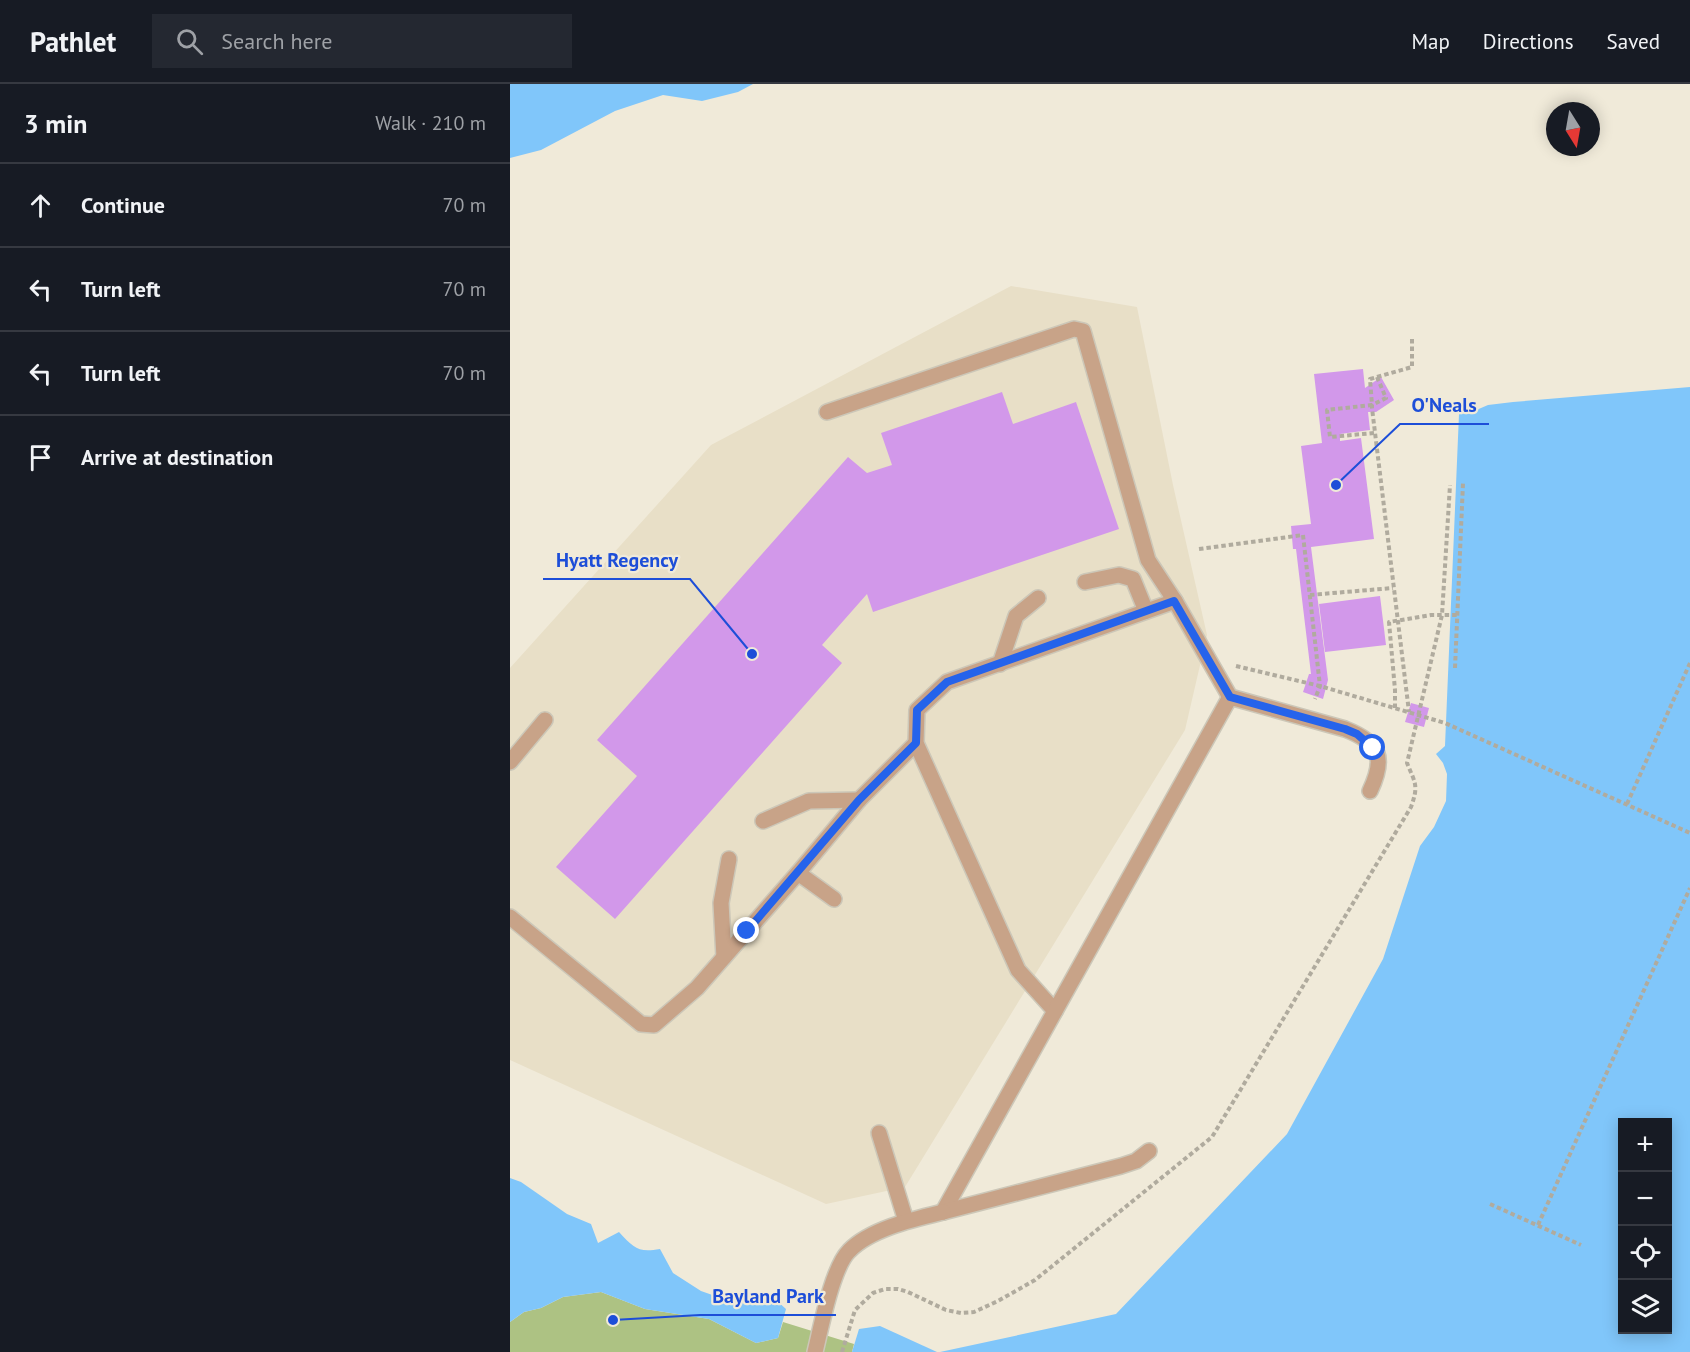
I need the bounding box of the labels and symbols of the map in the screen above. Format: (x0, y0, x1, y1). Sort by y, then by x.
north arrow (1546, 102, 1600, 156)
callout: O'Neals (1400, 386, 1489, 424)
text: O'Neals (1411, 392, 1477, 418)
callout: Hyatt Regency (543, 541, 690, 579)
text: Hyatt Regency (556, 547, 679, 573)
route start (1359, 734, 1385, 760)
route end (733, 917, 759, 943)
callout: Bayland Park (700, 1277, 836, 1315)
text: Bayland Park (712, 1283, 824, 1309)

